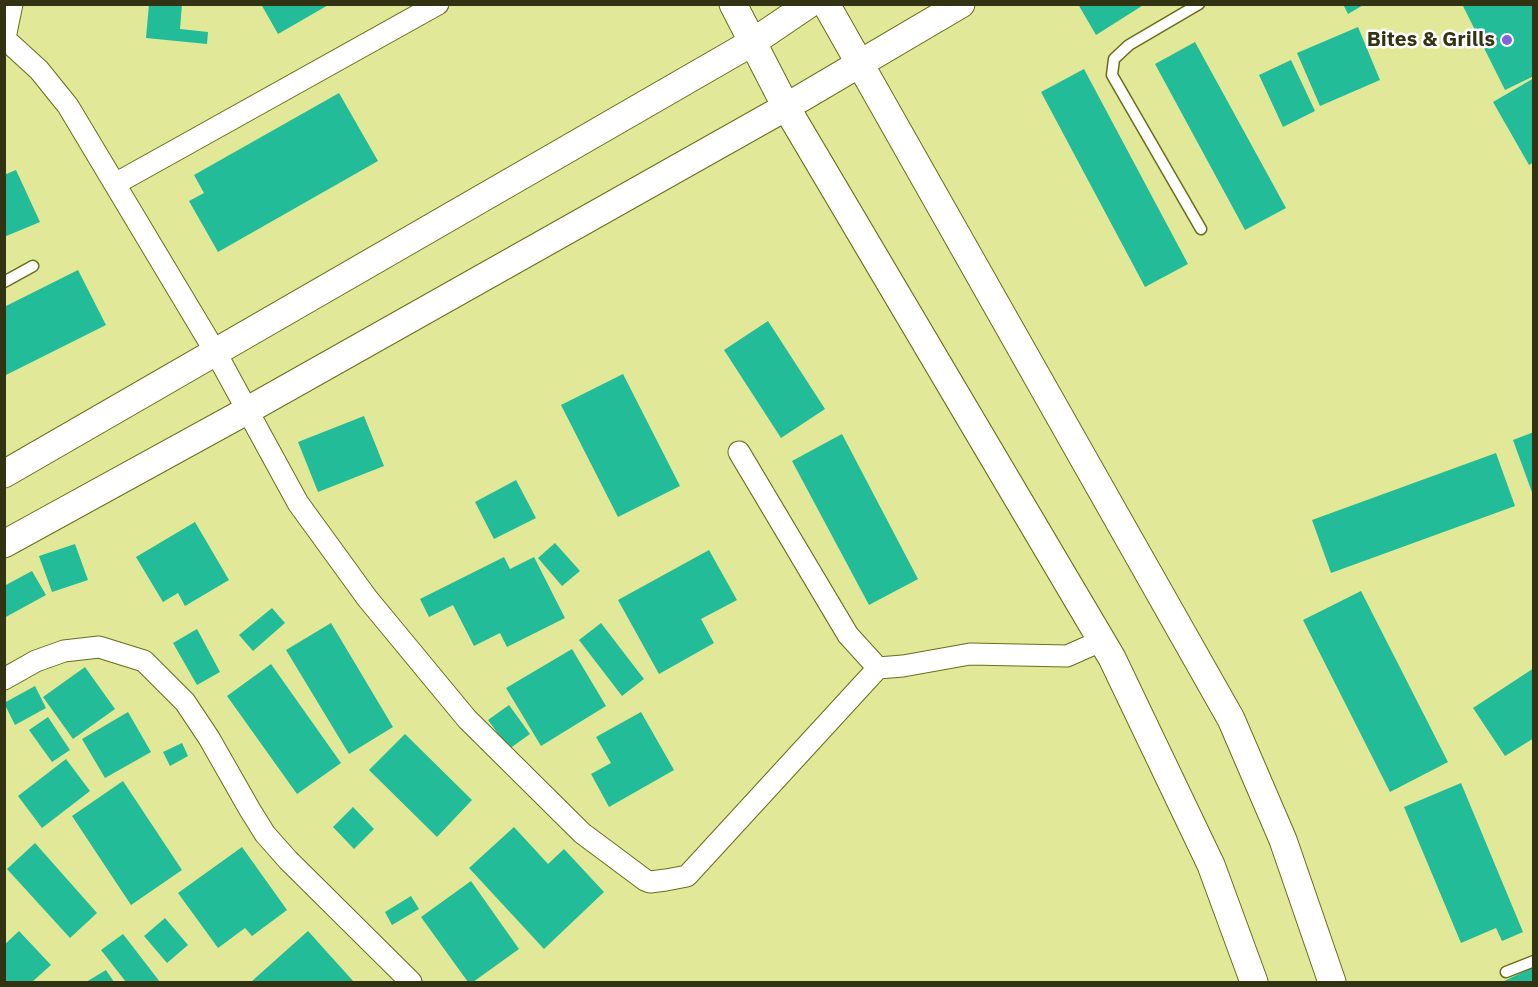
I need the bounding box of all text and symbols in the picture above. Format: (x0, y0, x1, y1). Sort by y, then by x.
place label: Bites & Grills (1367, 27, 1495, 53)
marker: Bites & Grills (1500, 33, 1514, 47)

